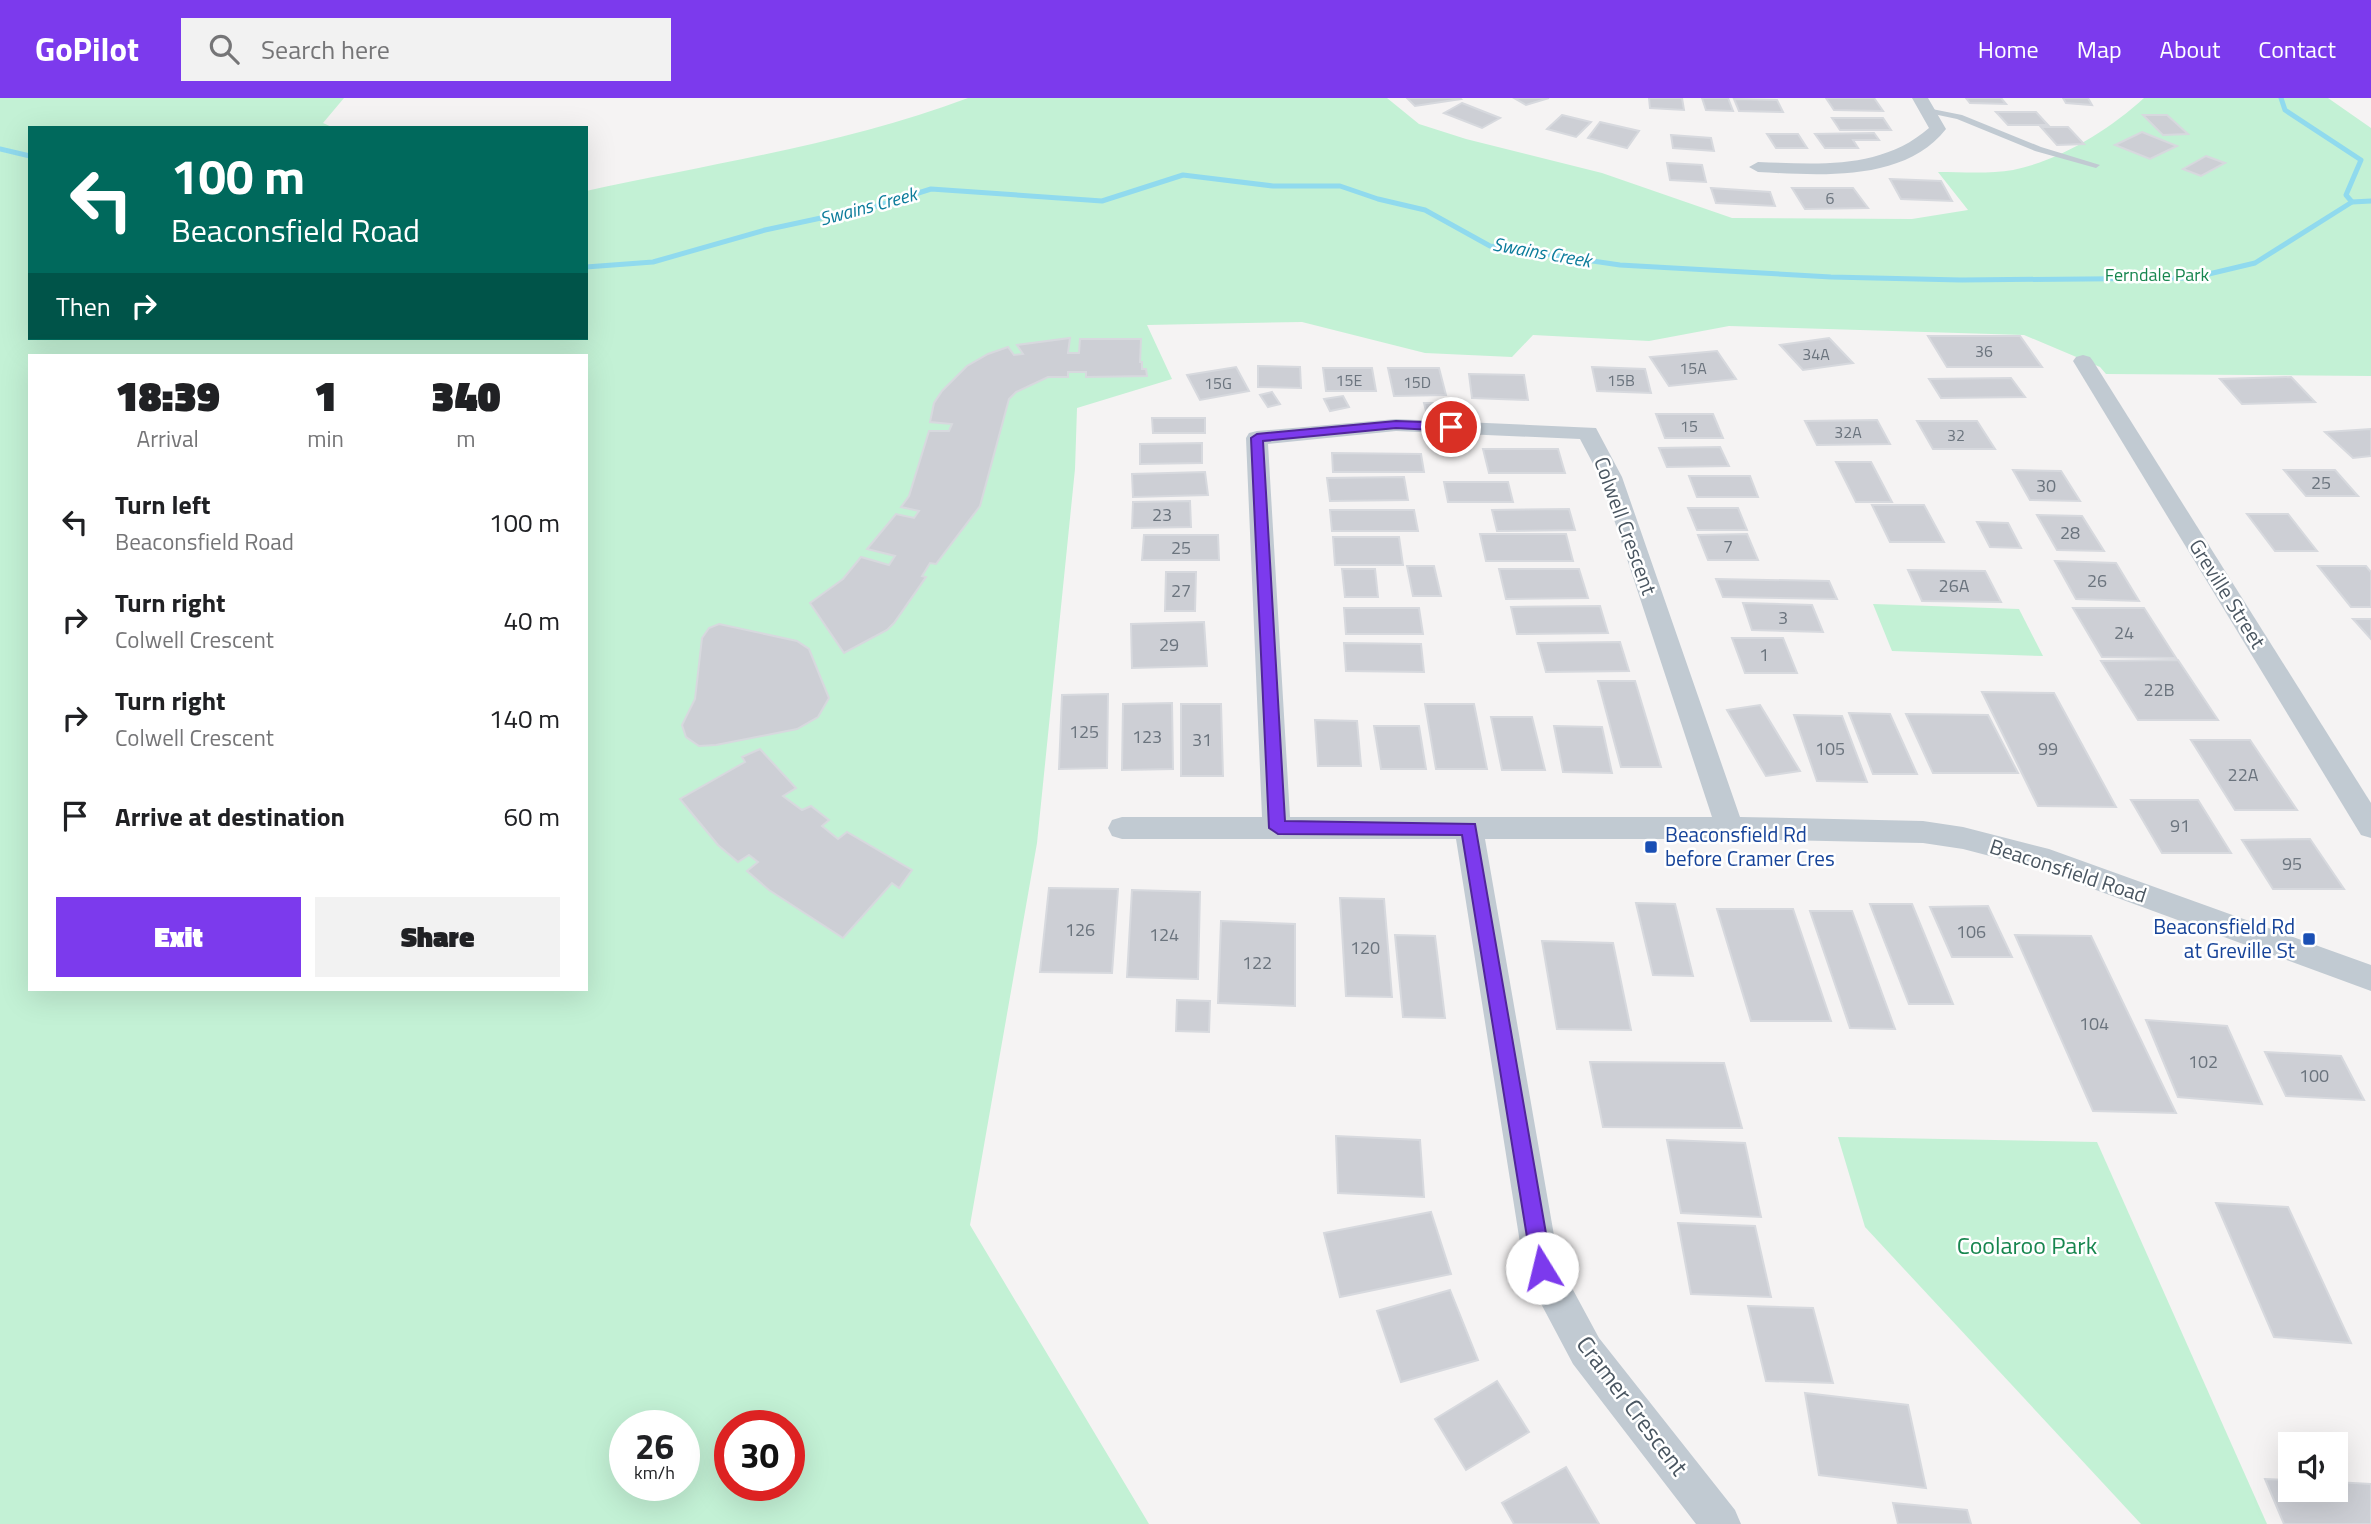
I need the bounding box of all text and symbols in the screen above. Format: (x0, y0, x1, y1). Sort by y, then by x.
search box (181, 18, 671, 81)
text: GoPilot (35, 24, 139, 74)
icon: search (205, 30, 243, 68)
text: Search here (261, 30, 390, 69)
text: Home (1978, 31, 2039, 67)
text: Map (2077, 31, 2122, 67)
text: About (2160, 31, 2220, 67)
text: Contact (2258, 31, 2336, 67)
text: 100 m (171, 138, 305, 213)
icon: left (56, 154, 147, 245)
water label: Swains Creek (816, 178, 922, 232)
house number: 6 (1826, 186, 1835, 210)
text: Beaconsfield Road (171, 206, 420, 254)
water label: Swains Creek (1491, 229, 1596, 275)
park label: Ferndale Park (2105, 261, 2210, 288)
text: Then (56, 287, 111, 326)
icon: right (125, 287, 163, 325)
house number: 36 (1975, 339, 1993, 363)
house number: 34A (1802, 342, 1830, 366)
house number: 15A (1679, 356, 1707, 380)
text: 18:39 (115, 363, 220, 427)
text: 1 (314, 363, 337, 427)
text: 340 (431, 363, 501, 427)
house number: 15E (1336, 368, 1363, 392)
house number: 15B (1607, 368, 1635, 392)
house number: 15D (1403, 370, 1431, 394)
house number: 15G (1204, 371, 1232, 395)
pin (1421, 397, 1481, 457)
icon: arrive (1432, 408, 1470, 446)
house number: 15 (1680, 414, 1698, 438)
house number: 32A (1834, 420, 1862, 444)
text: Arrival (136, 421, 199, 456)
text: min (307, 421, 344, 456)
text: m (456, 421, 476, 456)
house number: 32 (1947, 423, 1965, 447)
street label: Colwell Crescent (1586, 452, 1666, 600)
house number: 25 (2311, 469, 2331, 496)
house number: 30 (2036, 472, 2056, 499)
text: Turn left (115, 485, 210, 524)
house number: 23 (1152, 501, 1172, 528)
icon: left (56, 503, 94, 541)
text: 100 m (489, 503, 560, 542)
house number: 28 (2060, 519, 2080, 546)
text: Beaconsfield Road (115, 524, 294, 559)
street label: Greville Street (2181, 532, 2275, 655)
house number: 7 (1723, 533, 1733, 560)
house number: 25 (1171, 534, 1191, 561)
house number: 26 (2087, 567, 2107, 594)
house number: 26A (1939, 572, 1970, 599)
house number: 27 (1171, 577, 1191, 604)
text: Turn right (115, 583, 226, 622)
icon: right (56, 601, 94, 639)
text: 40 m (503, 601, 560, 640)
house number: 3 (1778, 604, 1788, 631)
house number: 24 (2114, 619, 2134, 646)
text: Colwell Crescent (115, 622, 274, 657)
house number: 29 (1159, 631, 1179, 658)
house number: 1 (1759, 641, 1769, 668)
house number: 22B (2143, 676, 2175, 703)
text: Turn right (115, 681, 226, 720)
icon: right (56, 699, 94, 737)
text: 140 m (489, 699, 560, 738)
house number: 125 (1069, 718, 1099, 745)
text: Colwell Crescent (115, 720, 274, 755)
house number: 123 (1132, 723, 1162, 750)
house number: 31 (1192, 726, 1212, 753)
house number: 105 (1815, 735, 1845, 762)
house number: 99 (2038, 735, 2058, 762)
house number: 22A (2228, 761, 2259, 788)
icon: arrive (56, 797, 94, 835)
text: Arrive at destination (115, 797, 345, 836)
text: 60 m (503, 797, 560, 836)
house number: 91 (2170, 812, 2190, 839)
place label: Beaconsfield Rd before Cramer Cres (1665, 818, 1835, 874)
street label: Beaconsfield Road (1986, 830, 2151, 911)
marker: Beaconsfield Rd before Cramer Cres (1643, 839, 1659, 855)
house number: 95 (2282, 850, 2302, 877)
button: Exit (56, 897, 301, 977)
button: Share (315, 897, 560, 977)
place label: Beaconsfield Rd at Greville St (2153, 910, 2296, 966)
house number: 126 (1065, 916, 1095, 943)
house number: 106 (1956, 918, 1986, 945)
house number: 124 (1149, 921, 1179, 948)
marker: Beaconsfield Rd at Greville St (2301, 931, 2317, 947)
house number: 120 (1350, 934, 1380, 961)
house number: 122 (1242, 949, 1272, 976)
house number: 104 (2079, 1010, 2109, 1037)
house number: 102 (2188, 1048, 2218, 1075)
house number: 100 (2299, 1062, 2329, 1089)
park label: Coolaroo Park (1957, 1227, 2098, 1263)
position arrow (1505, 1231, 1579, 1305)
street label: Cramer Crescent (1568, 1328, 1698, 1483)
speed limit sign: 30 (714, 1410, 805, 1501)
text: 26 (635, 1419, 674, 1473)
map controls (2278, 1432, 2348, 1502)
button: sound (2278, 1432, 2348, 1502)
text: km/h (634, 1459, 675, 1486)

